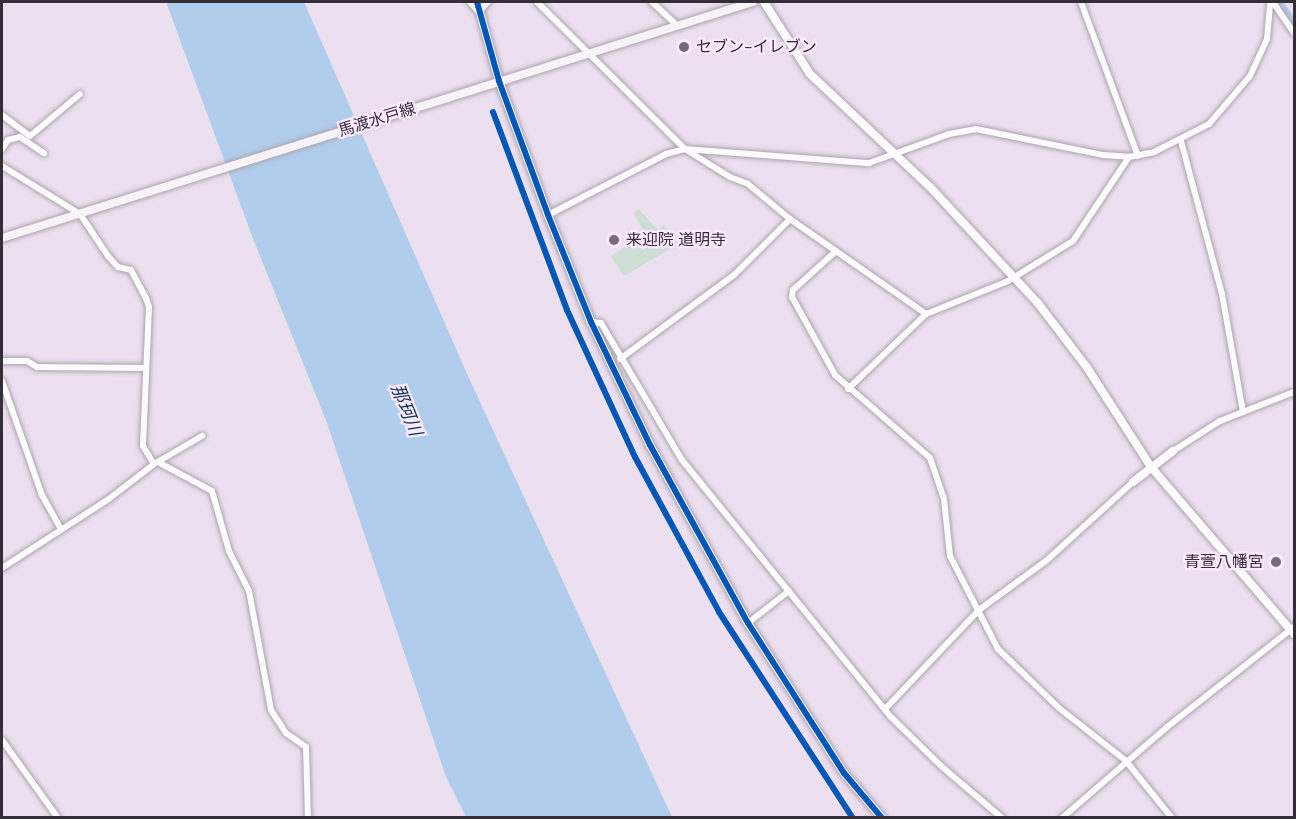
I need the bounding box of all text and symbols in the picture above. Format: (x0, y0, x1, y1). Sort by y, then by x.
place label: セブン-イレブン (696, 37, 817, 57)
marker: セブン-イレブン (677, 40, 691, 54)
street label: 馬渡水戸線 (336, 99, 418, 141)
place label: 来迎院 道明寺 (626, 230, 726, 250)
marker: 来迎院 道明寺 (607, 233, 621, 247)
water label: 那珂川 (386, 381, 426, 439)
place label: 青萱八幡宮 (1184, 552, 1264, 572)
marker: 青萱八幡宮 (1269, 555, 1283, 569)

